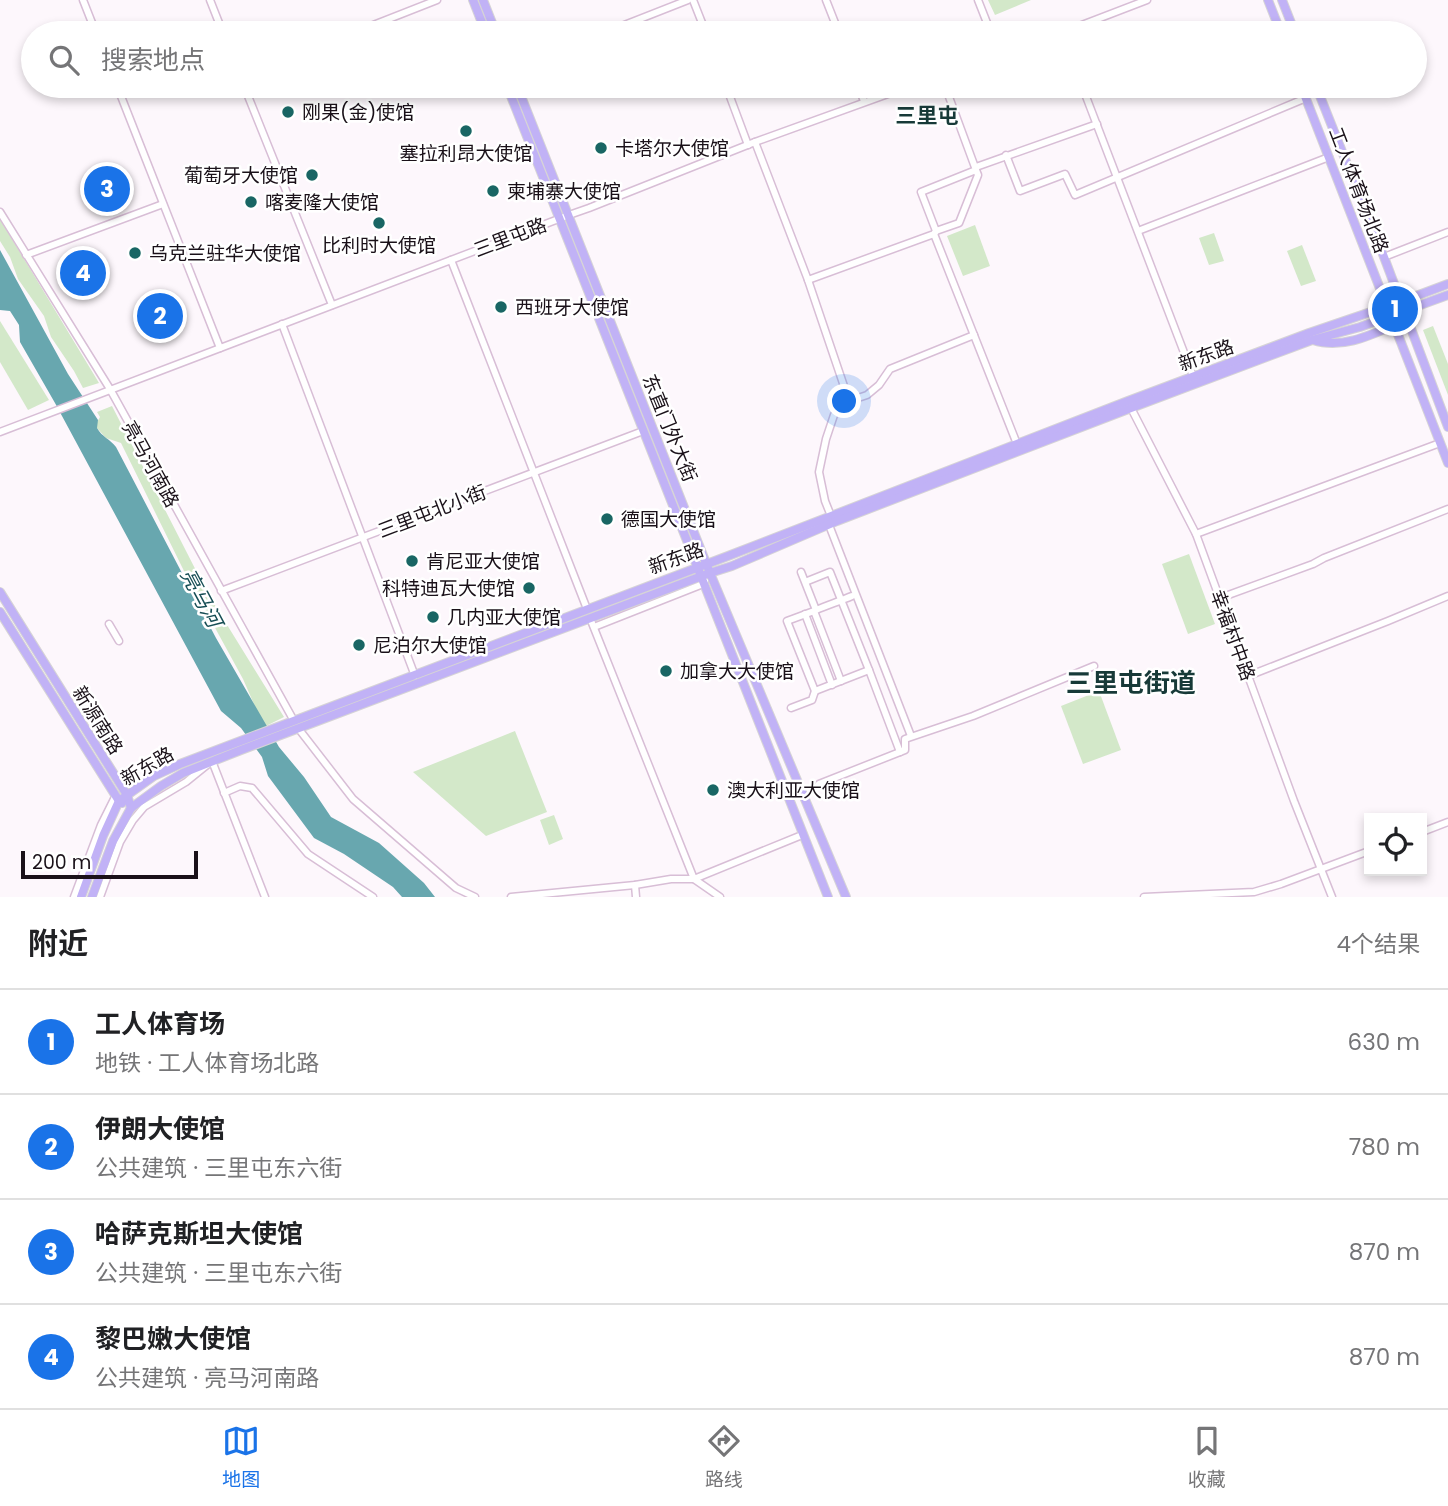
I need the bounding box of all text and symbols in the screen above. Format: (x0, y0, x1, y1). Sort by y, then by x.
search box (21, 21, 1427, 98)
icon: search (45, 41, 83, 79)
text: 搜索地点 (101, 42, 205, 78)
place label: 刚果(金)使馆 (302, 99, 414, 126)
district label: 三里屯 (896, 101, 959, 130)
marker: 刚果(金)使馆 (280, 104, 296, 120)
marker: 塞拉利昂大使馆 (458, 123, 474, 139)
street label: 工人体育场北路 (1322, 123, 1395, 257)
place label: 卡塔尔大使馆 (615, 135, 729, 162)
place label: 塞拉利昂大使馆 (399, 140, 533, 167)
marker: 卡塔尔大使馆 (593, 140, 609, 156)
place label: 葡萄牙大使馆 (184, 162, 298, 189)
pin: 3 (84, 163, 130, 215)
marker: 葡萄牙大使馆 (304, 167, 320, 183)
place label: 柬埔寨大使馆 (507, 178, 621, 205)
marker: 柬埔寨大使馆 (485, 183, 501, 199)
place label: 喀麦隆大使馆 (265, 189, 379, 216)
marker: 喀麦隆大使馆 (243, 194, 259, 210)
street label: 三里屯路 (470, 211, 551, 264)
marker: 比利时大使馆 (371, 215, 387, 231)
place label: 比利时大使馆 (322, 232, 436, 259)
place label: 乌克兰驻华大使馆 (149, 240, 301, 267)
marker: 乌克兰驻华大使馆 (127, 245, 143, 261)
pin: 4 (60, 247, 106, 299)
pin: 1 (1372, 283, 1418, 335)
pin: 2 (137, 290, 183, 342)
place label: 西班牙大使馆 (515, 294, 629, 321)
marker: 西班牙大使馆 (493, 299, 509, 315)
street label: 新东路 (1175, 333, 1238, 378)
street label: 东直门外大街 (636, 370, 703, 486)
your location (827, 384, 861, 418)
street label: 亮马河南路 (116, 416, 185, 512)
street label: 三里屯北小街 (374, 478, 490, 544)
place label: 德国大使馆 (621, 506, 716, 533)
marker: 德国大使馆 (599, 511, 615, 527)
street label: 新东路 (645, 536, 708, 581)
place label: 肯尼亚大使馆 (426, 548, 540, 575)
marker: 肯尼亚大使馆 (404, 553, 420, 569)
water label: 亮马河 (174, 563, 231, 636)
place label: 科特迪瓦大使馆 (382, 575, 515, 602)
marker: 科特迪瓦大使馆 (521, 580, 537, 596)
street label: 幸福村中路 (1204, 586, 1261, 684)
place label: 几内亚大使馆 (447, 604, 561, 631)
marker: 几内亚大使馆 (425, 609, 441, 625)
place label: 尼泊尔大使馆 (373, 632, 487, 659)
marker: 尼泊尔大使馆 (351, 637, 367, 653)
place label: 加拿大大使馆 (680, 658, 794, 685)
marker: 加拿大大使馆 (658, 663, 674, 679)
district label: 三里屯街道 (1066, 665, 1196, 701)
street label: 新源南路 (66, 681, 129, 760)
street label: 新东路 (116, 740, 179, 792)
place label: 澳大利亚大使馆 (727, 777, 860, 804)
marker: 澳大利亚大使馆 (705, 782, 721, 798)
map controls (1364, 813, 1427, 876)
button: locate (1364, 813, 1427, 876)
scale bar (21, 848, 198, 880)
text: 200 m (32, 849, 91, 876)
text: 附近 (28, 922, 88, 965)
text: 4个结果 (1337, 928, 1420, 960)
text: 工人体育场 (95, 1006, 225, 1042)
text: 1 (47, 1026, 55, 1058)
text: 630 m (1348, 1026, 1420, 1058)
text: 地铁 · 工人体育场北路 (95, 1047, 319, 1079)
text: 伊朗大使馆 (95, 1111, 225, 1147)
text: 2 (44, 1131, 58, 1163)
text: 780 m (1349, 1131, 1420, 1163)
text: 公共建筑 · 三里屯东六街 (95, 1152, 342, 1184)
text: 哈萨克斯坦大使馆 (95, 1216, 303, 1252)
text: 3 (44, 1236, 58, 1268)
text: 870 m (1349, 1236, 1420, 1268)
text: 公共建筑 · 三里屯东六街 (95, 1257, 342, 1289)
text: 黎巴嫩大使馆 (95, 1321, 251, 1357)
text: 4 (43, 1341, 59, 1373)
text: 870 m (1349, 1341, 1420, 1373)
text: 公共建筑 · 亮马河南路 (95, 1362, 319, 1394)
tab: 地图 (222, 1422, 260, 1494)
tab: 路线 (705, 1422, 743, 1494)
tab: 收藏 (1188, 1422, 1226, 1494)

